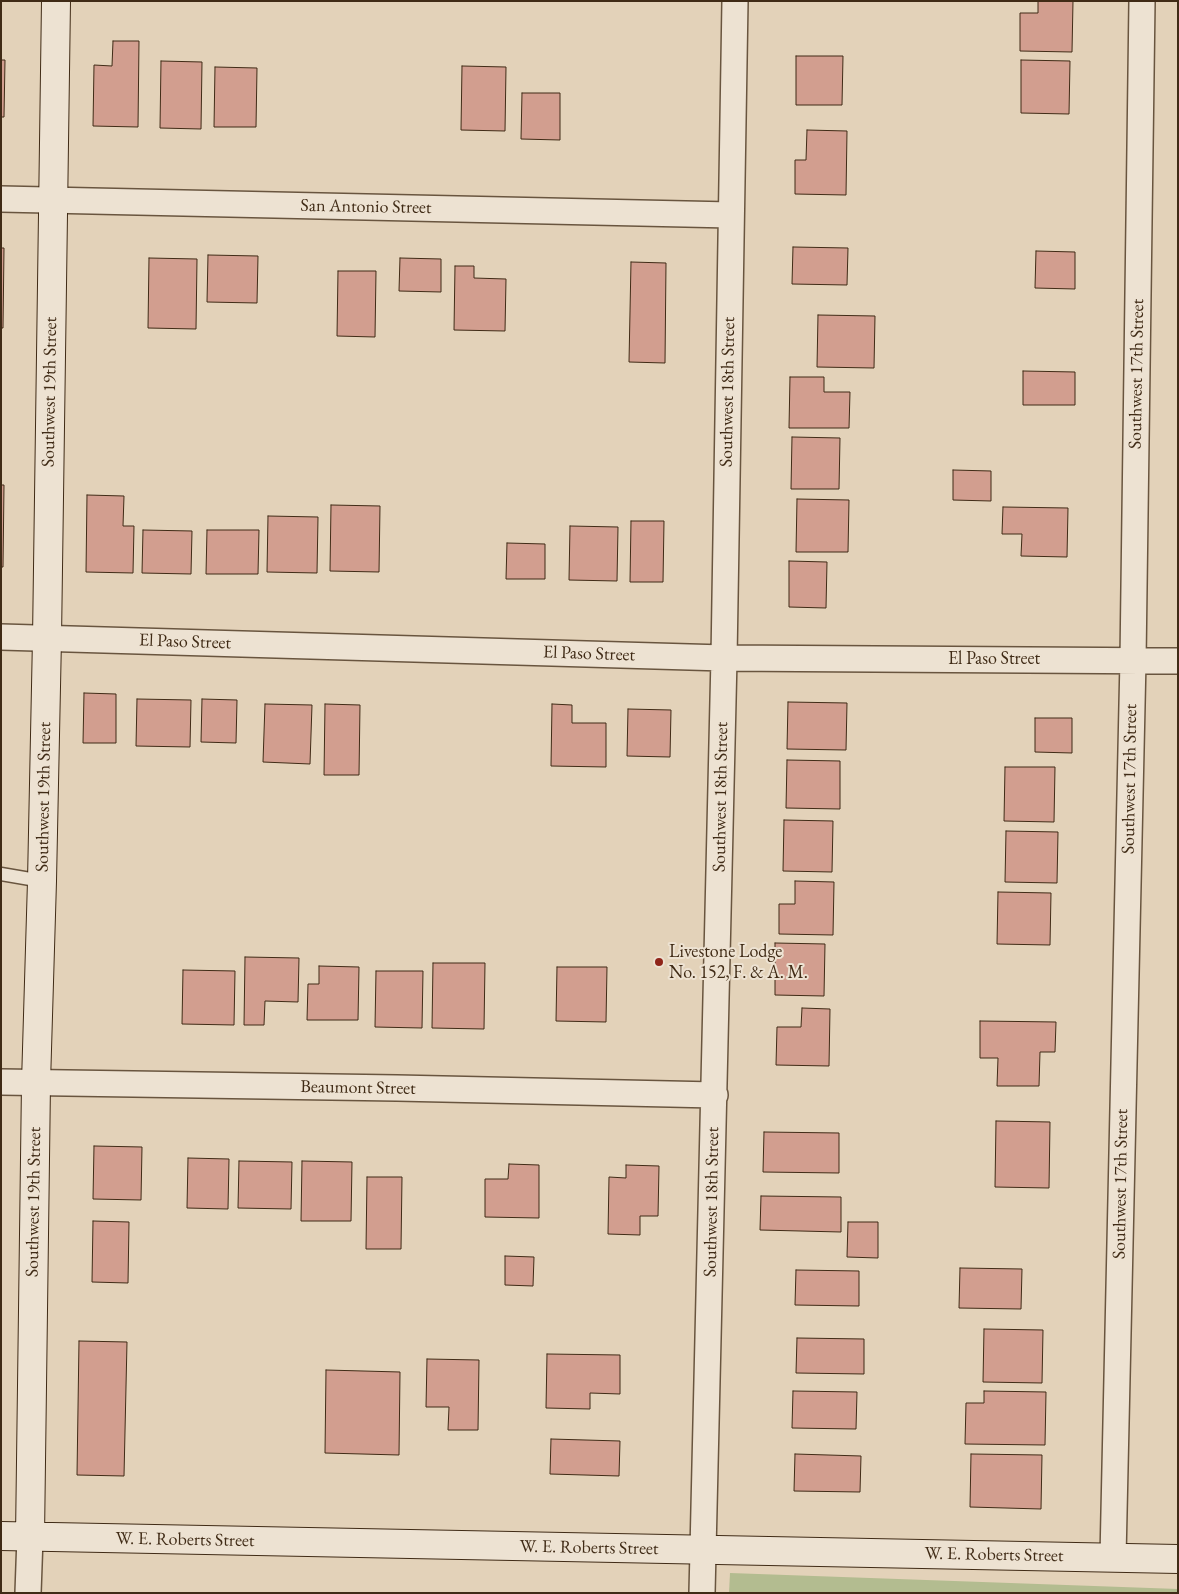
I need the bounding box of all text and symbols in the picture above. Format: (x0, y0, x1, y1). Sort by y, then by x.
street label: San Antonio Street (300, 195, 432, 219)
street label: Southwest 17th Street (1125, 299, 1149, 449)
street label: Southwest 19th Street (38, 317, 62, 467)
street label: Southwest 18th Street (716, 317, 740, 467)
street label: El Paso Street (139, 630, 231, 654)
street label: El Paso Street (543, 642, 635, 666)
street label: El Paso Street (948, 648, 1040, 670)
street label: Southwest 17th Street (1118, 704, 1142, 854)
street label: Southwest 19th Street (32, 722, 56, 872)
street label: Southwest 18th Street (709, 722, 733, 872)
place label: Livestone Lodge No. 152, F. & A. M. (669, 941, 808, 984)
marker: Livestone Lodge No. 152, F. & A. M. (653, 956, 665, 968)
street label: Beaumont Street (300, 1076, 416, 1100)
street label: Southwest 17th Street (1109, 1109, 1133, 1259)
street label: Southwest 19th Street (22, 1127, 46, 1277)
street label: Southwest 18th Street (700, 1127, 724, 1277)
street label: W. E. Roberts Street (115, 1528, 255, 1552)
street label: W. E. Roberts Street (519, 1536, 659, 1560)
street label: W. E. Roberts Street (924, 1543, 1064, 1567)

